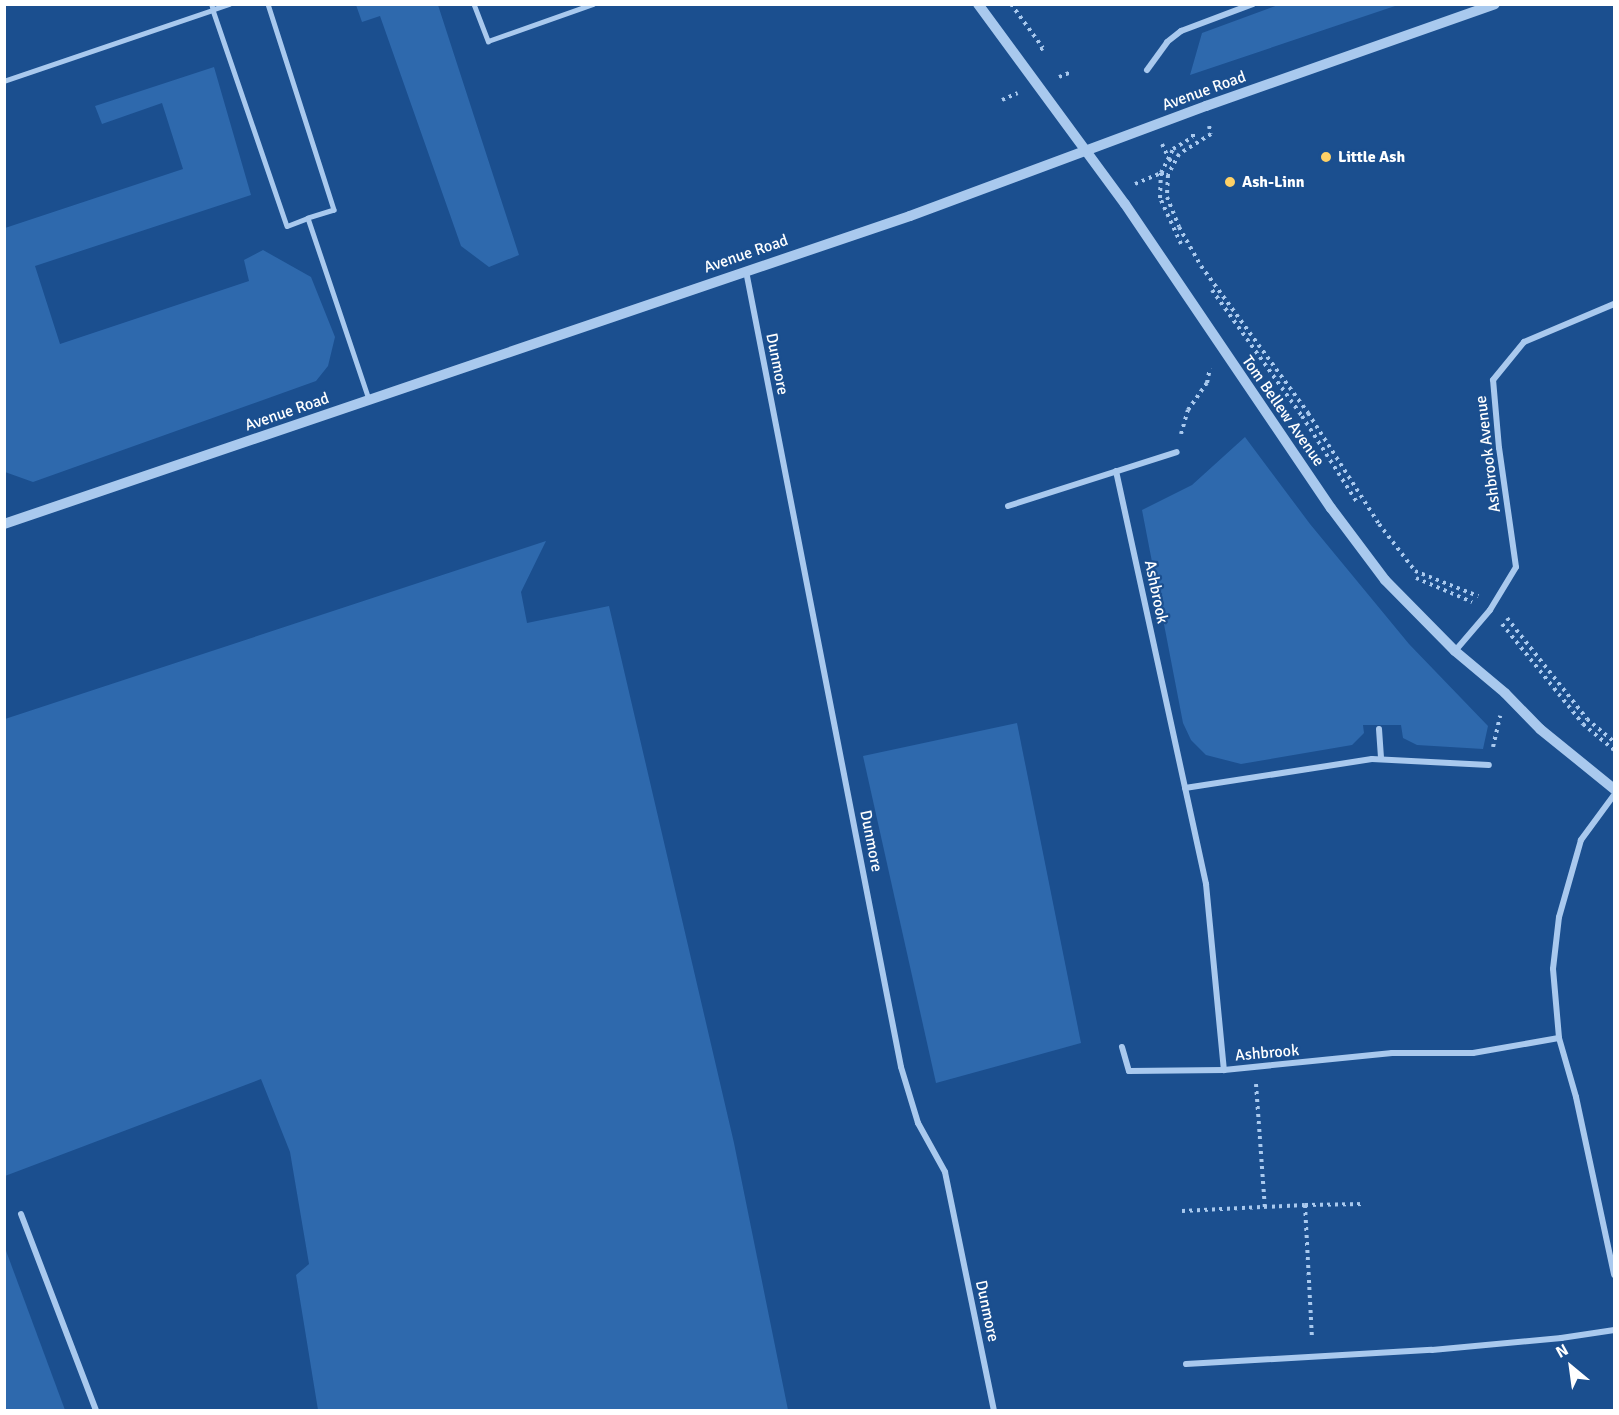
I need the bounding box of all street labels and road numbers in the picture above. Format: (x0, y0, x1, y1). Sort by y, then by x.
street label: Avenue Road (1159, 67, 1249, 115)
street label: Avenue Road (701, 231, 791, 277)
street label: Dunmore (762, 331, 792, 397)
street label: Tom Bellew Avenue (1238, 352, 1328, 470)
street label: Avenue Road (242, 389, 332, 435)
street label: Ashbrook Avenue (1471, 394, 1505, 514)
street label: Ashbrook (1140, 559, 1172, 625)
street label: Dunmore (856, 808, 886, 874)
street label: Ashbrook (1234, 1041, 1300, 1065)
street label: Dunmore (971, 1278, 1003, 1344)

